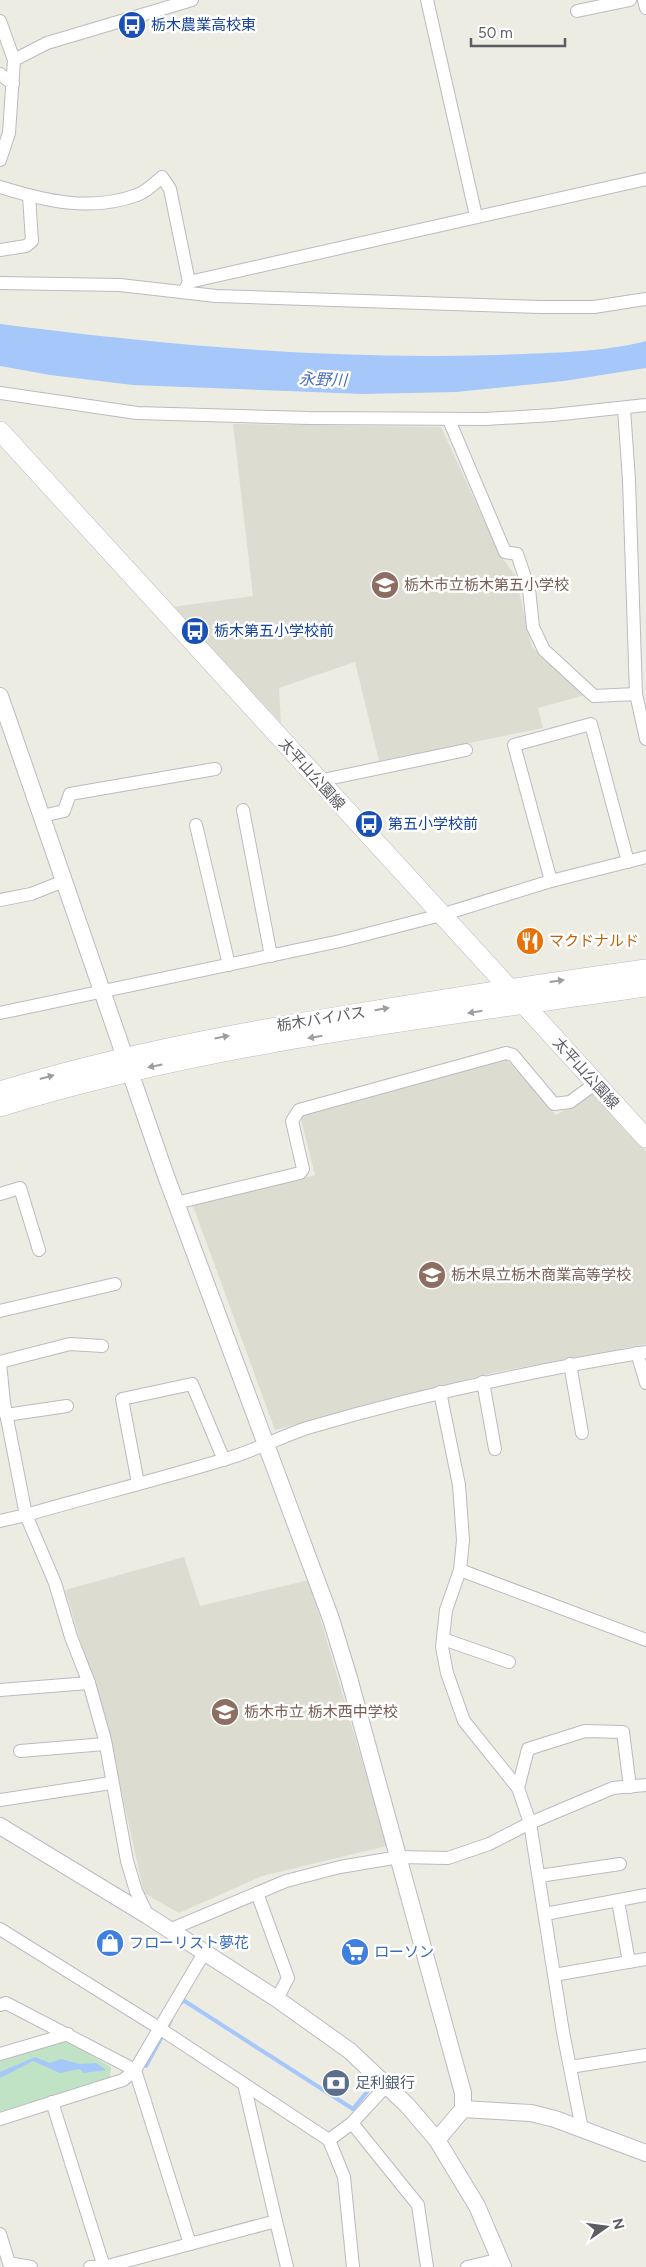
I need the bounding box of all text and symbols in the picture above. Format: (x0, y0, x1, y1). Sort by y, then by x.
bus stop icon: 栃木農業高校東 (117, 10, 147, 40)
scale bar (471, 15, 565, 47)
place label: 栃木農業高校東 (151, 16, 256, 34)
text: 50 m (478, 24, 513, 42)
water label: 永野川 (299, 369, 349, 390)
school or university icon: 栃木市立栃木第五小学校 (370, 570, 400, 600)
place label: 栃木市立栃木第五小学校 (404, 576, 569, 594)
bus stop icon: 栃木第五小学校前 (180, 616, 210, 646)
place label: 栃木第五小学校前 (214, 622, 334, 640)
street label: 太平山公園線 (275, 735, 349, 813)
bus stop icon: 第五小学校前 (354, 809, 384, 839)
place label: 第五小学校前 (388, 815, 478, 833)
restaurant icon: マクドナルド (515, 926, 545, 956)
place label: マクドナルド (549, 932, 639, 950)
one-way arrow (549, 977, 565, 985)
street label: 栃木バイパス (275, 1003, 367, 1035)
one-way arrow (374, 1005, 390, 1013)
one-way arrow (467, 1008, 483, 1016)
one-way arrow (214, 1032, 230, 1040)
one-way arrow (306, 1033, 322, 1041)
street label: 太平山公園線 (549, 1034, 623, 1112)
one-way arrow (147, 1062, 162, 1070)
one-way arrow (39, 1073, 54, 1081)
school or university icon: 栃木県立栃木商業高等学校 (417, 1260, 447, 1290)
place label: 栃木県立栃木商業高等学校 (451, 1266, 631, 1284)
school or university icon: 栃木市立 栃木西中学校 (210, 1697, 240, 1727)
place label: 栃木市立 栃木西中学校 (244, 1703, 398, 1721)
shop icon: フローリスト夢花 (95, 1928, 125, 1958)
place label: フローリスト夢花 (129, 1934, 249, 1952)
supermarket icon: ローソン (340, 1937, 370, 1967)
place label: ローソン (374, 1943, 434, 1961)
bank icon: 足利銀行 (321, 2068, 351, 2098)
place label: 足利銀行 (355, 2074, 415, 2092)
north arrow (581, 2202, 631, 2252)
text: N (609, 2217, 628, 2231)

